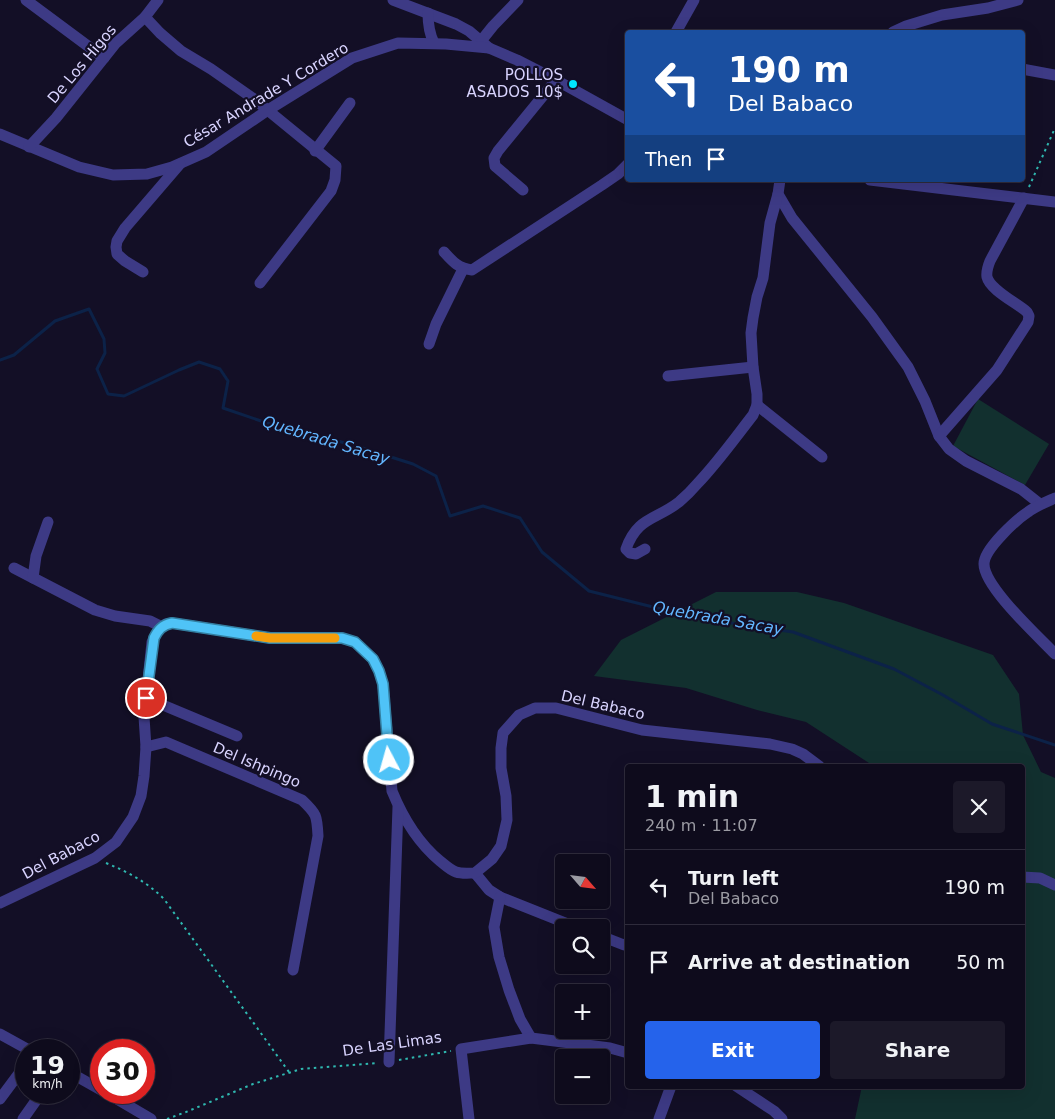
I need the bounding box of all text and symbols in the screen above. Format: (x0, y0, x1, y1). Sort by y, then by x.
street label: De Los Higos (44, 21, 120, 107)
street label: César Andrade Y Cordero (180, 39, 352, 151)
icon: left (645, 50, 710, 115)
text: 190 m (728, 50, 850, 90)
place label: POLLOS ASADOS 10$ (466, 66, 563, 101)
marker: POLLOS ASADOS 10$ (567, 78, 579, 90)
text: Del Babaco (728, 91, 853, 116)
icon: arrive (702, 145, 730, 173)
text: Then (645, 148, 692, 170)
water label: Quebrada Sacay (260, 412, 392, 469)
water label: Quebrada Sacay (651, 597, 785, 639)
pin (125, 677, 167, 719)
icon: arrive (132, 684, 160, 712)
street label: Del Babaco (559, 687, 647, 723)
position arrow (362, 733, 414, 785)
street label: Del Ishpingo (211, 738, 303, 792)
text: 1 min (645, 779, 739, 814)
button: close (953, 781, 1005, 833)
text: 240 m · 11:07 (645, 816, 758, 835)
street label: Del Babaco (19, 827, 103, 883)
north arrow (555, 854, 610, 909)
map controls (555, 854, 610, 1104)
text: Turn left (688, 867, 779, 889)
icon: left (645, 873, 673, 901)
text: 190 m (944, 876, 1005, 898)
text: Del Babaco (688, 889, 779, 908)
button: search (555, 919, 610, 974)
icon: arrive (645, 948, 673, 976)
text: Arrive at destination (688, 951, 910, 973)
text: 50 m (956, 951, 1005, 973)
button: + (555, 984, 610, 1039)
button: Exit (645, 1021, 820, 1079)
button: Share (830, 1021, 1005, 1079)
street label: De Las Limas (341, 1028, 443, 1060)
speed limit sign: 30 (90, 1039, 155, 1104)
button: − (555, 1049, 610, 1104)
text: 19 (30, 1051, 65, 1080)
text: km/h (32, 1077, 63, 1091)

